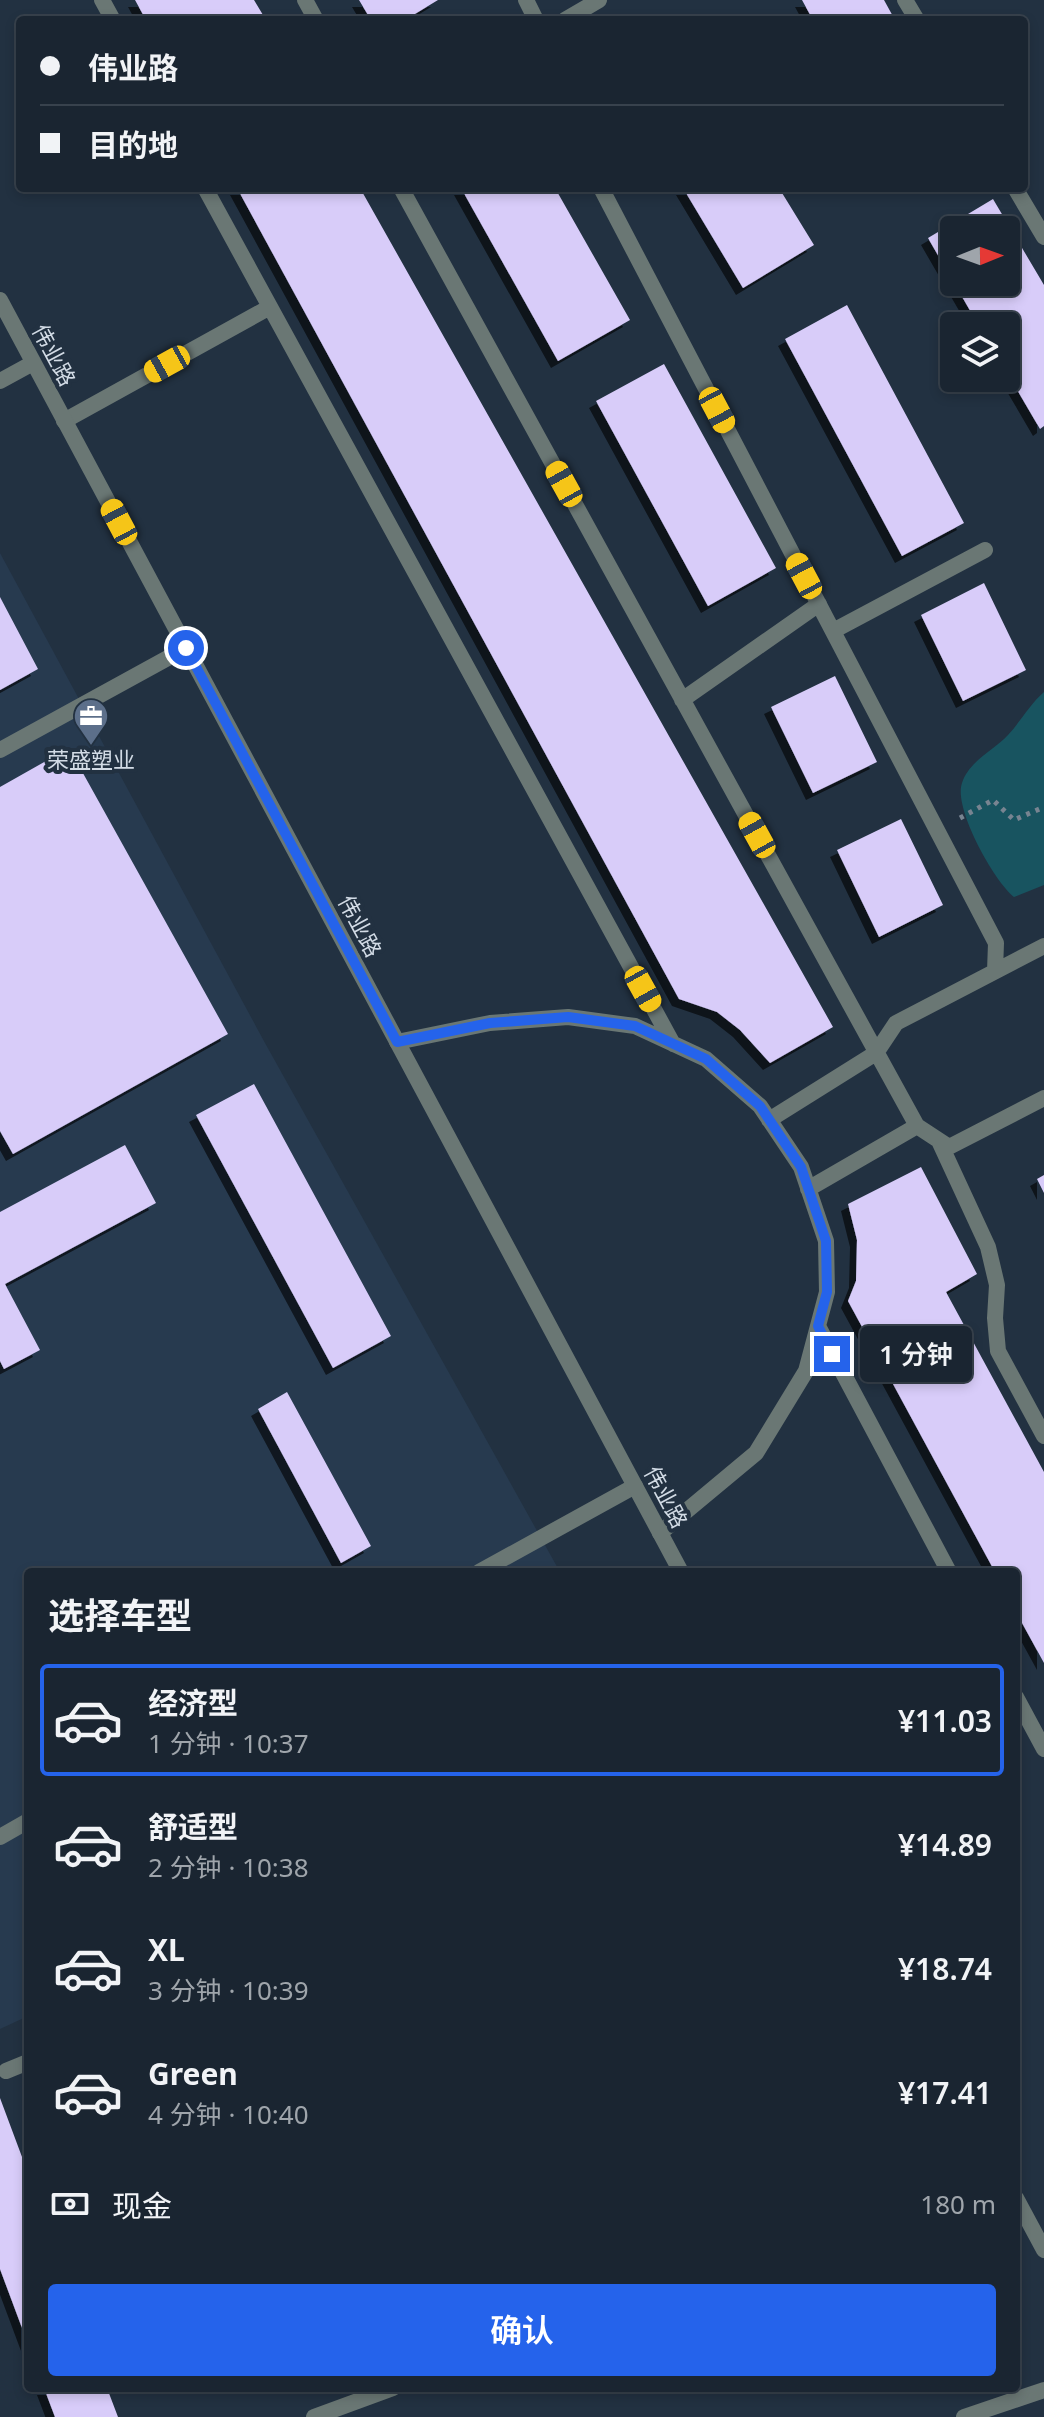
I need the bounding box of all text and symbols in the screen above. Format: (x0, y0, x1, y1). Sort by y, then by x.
text: 伟业路 (88, 47, 178, 88)
text: 目的地 (88, 124, 178, 165)
north arrow (940, 216, 1020, 296)
map controls (940, 216, 1020, 392)
button: layers (940, 312, 1020, 392)
street label: 伟业路 (26, 318, 84, 391)
car (140, 342, 194, 386)
car (695, 383, 739, 437)
car (542, 457, 586, 511)
car (97, 495, 141, 549)
car (782, 549, 826, 603)
route start (168, 630, 204, 666)
office icon: 荣盛塑业 (72, 697, 110, 747)
place label: 荣盛塑业 (47, 744, 135, 774)
car (735, 808, 779, 862)
street label: 伟业路 (332, 889, 390, 962)
car (621, 962, 665, 1016)
callout: 1 分钟 (860, 1326, 972, 1382)
route end (814, 1336, 850, 1372)
text: 1 分钟 (879, 1336, 953, 1372)
street label: 伟业路 (638, 1460, 696, 1533)
text: 选择车型 (48, 1591, 192, 1640)
text: 经济型 (148, 1682, 238, 1723)
icon: car (52, 1684, 124, 1756)
text: ¥11.03 (898, 1700, 992, 1741)
text: 1 分钟 · 10:37 (148, 1725, 309, 1761)
text: 舒适型 (148, 1806, 238, 1847)
icon: car (52, 1808, 124, 1880)
text: ¥14.89 (898, 1824, 992, 1865)
text: 2 分钟 · 10:38 (148, 1849, 309, 1885)
text: XL (148, 1929, 185, 1970)
icon: car (52, 1932, 124, 2004)
text: ¥18.74 (898, 1948, 992, 1989)
text: 3 分钟 · 10:39 (148, 1972, 309, 2008)
text: Green (148, 2053, 238, 2094)
icon: car (52, 2056, 124, 2128)
text: ¥17.41 (898, 2072, 992, 2113)
text: 4 分钟 · 10:40 (148, 2096, 309, 2132)
icon: cash (48, 2182, 92, 2226)
text: 现金 (112, 2185, 172, 2226)
text: 180 m (920, 2186, 996, 2222)
button: 确认 (48, 2284, 996, 2376)

